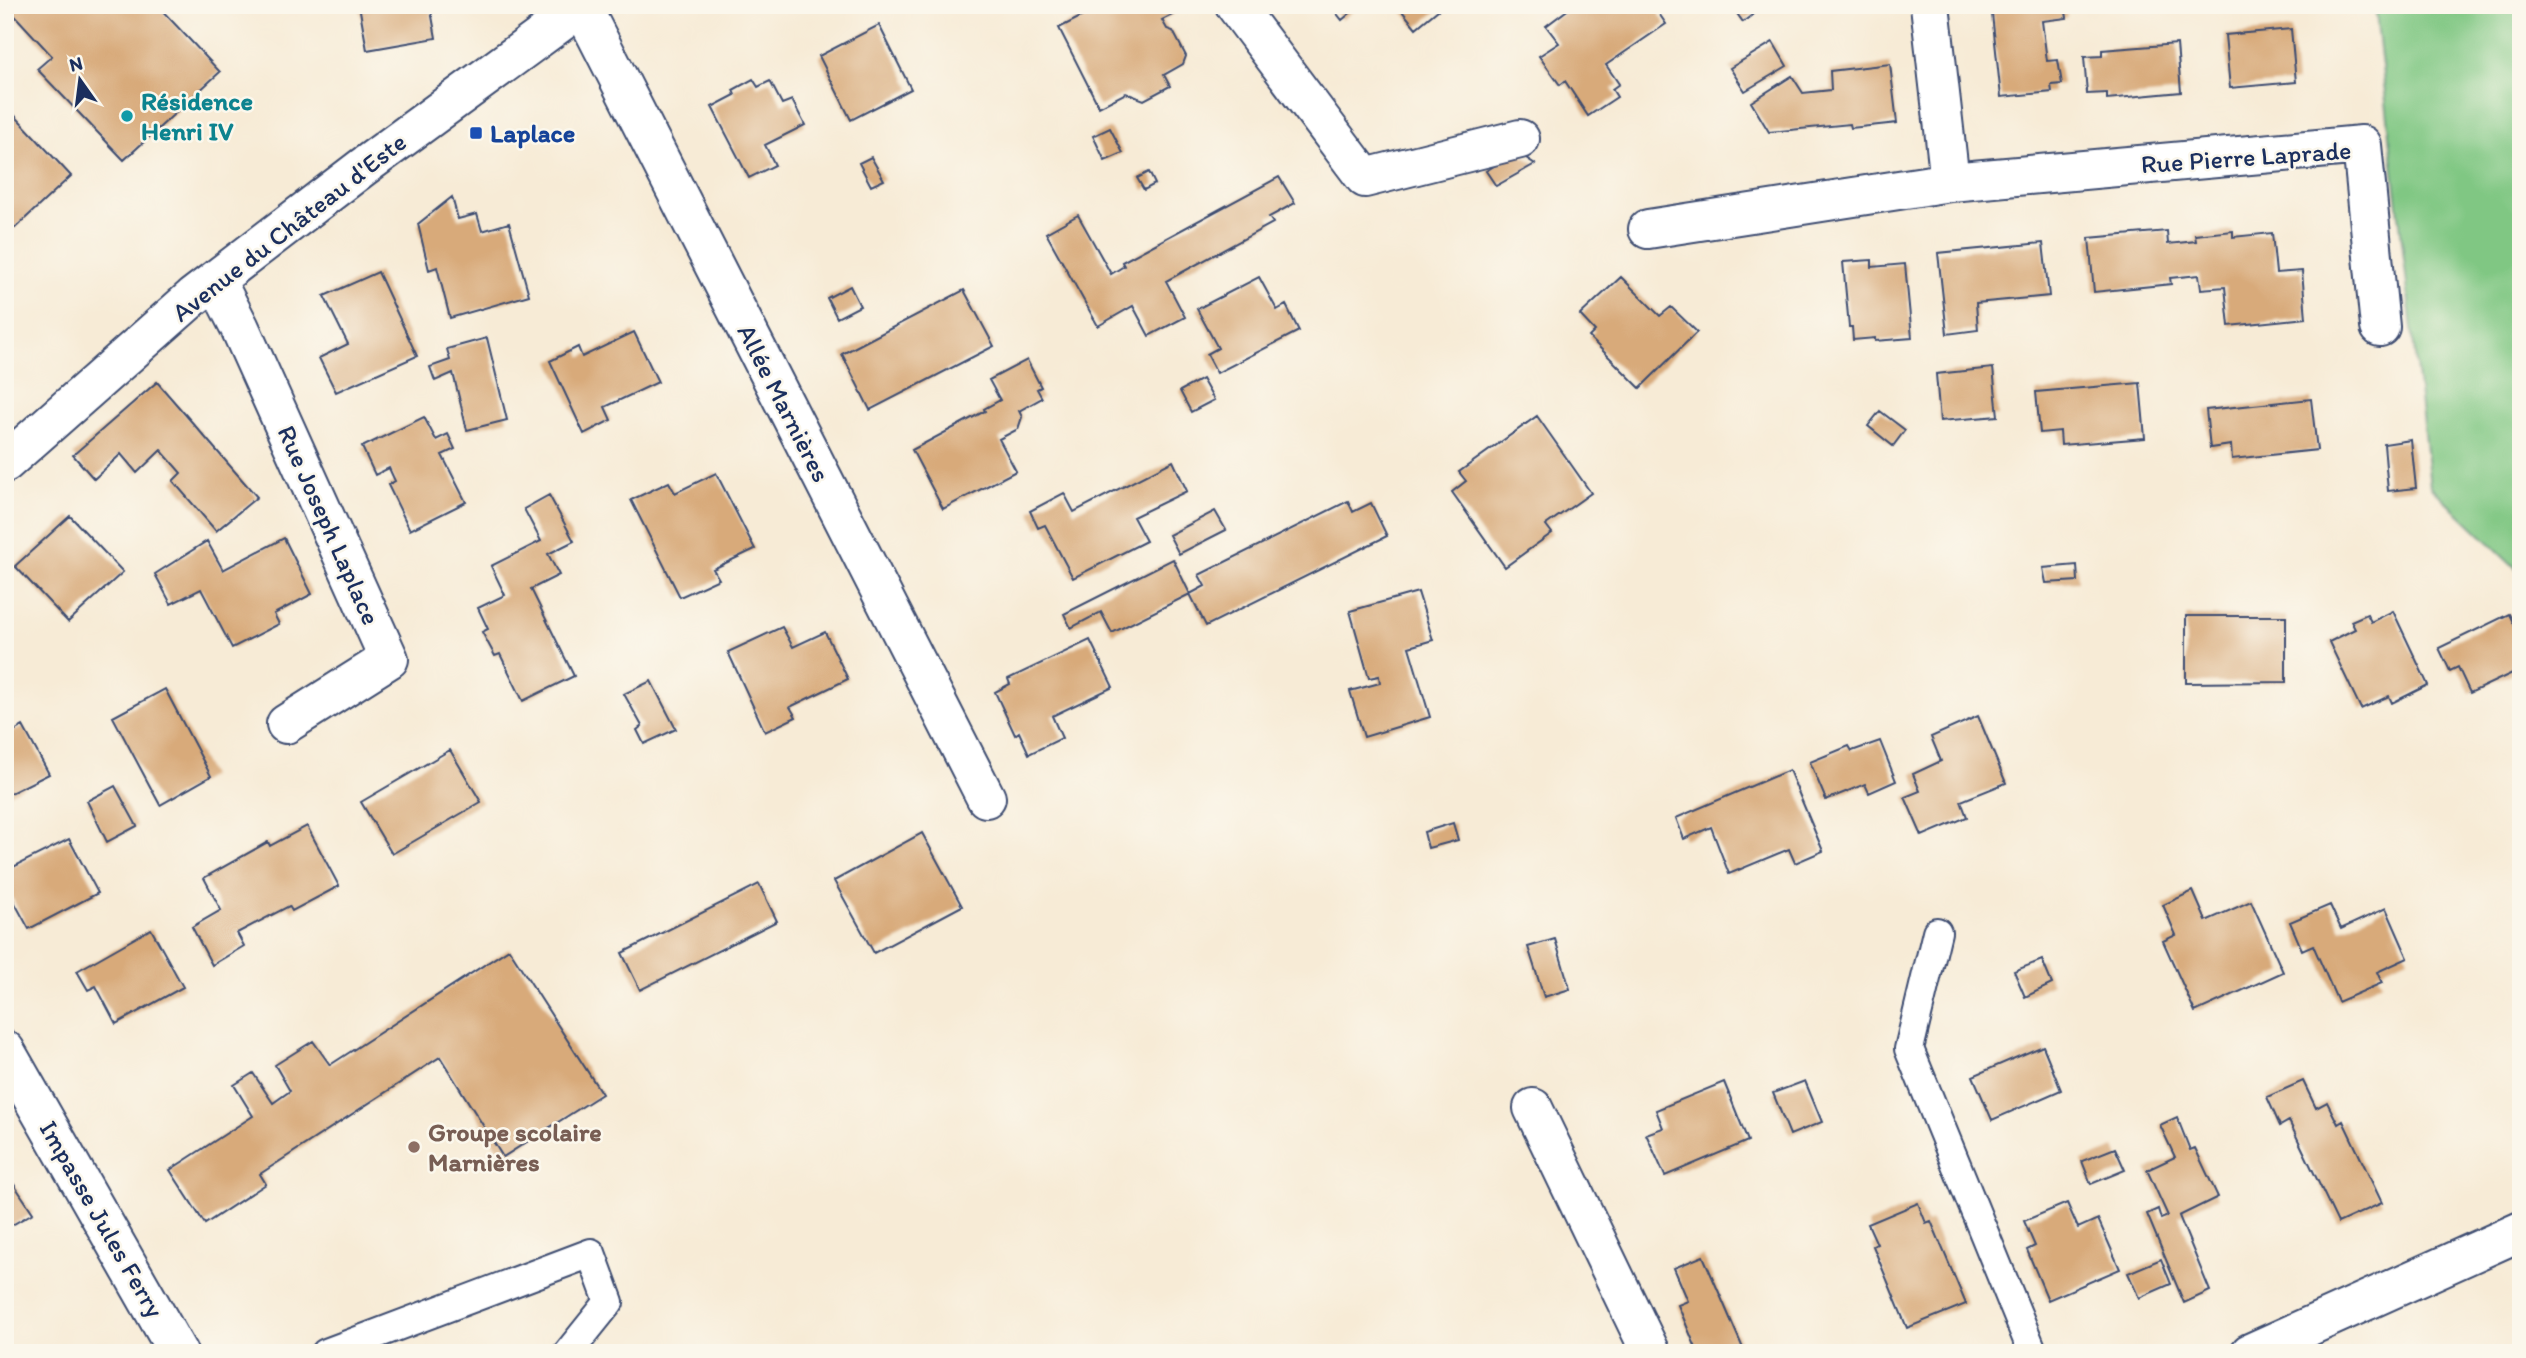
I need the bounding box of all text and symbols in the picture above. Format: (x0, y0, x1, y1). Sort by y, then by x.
north arrow (46, 46, 116, 116)
text: N (67, 51, 85, 77)
place label: Résidence Henri IV (141, 85, 253, 147)
marker: Résidence Henri IV (119, 108, 135, 124)
place label: Laplace (490, 117, 575, 149)
marker: Laplace (468, 125, 484, 141)
street label: Avenue du Château d'Este (165, 126, 413, 328)
street label: Rue Pierre Laprade (2140, 134, 2352, 180)
street label: Allée Marnières (730, 319, 838, 487)
street label: Rue Joseph Laplace (271, 420, 387, 630)
street label: Impasse Jules Ferry (33, 1115, 171, 1323)
place label: Groupe scolaire Marnières (428, 1116, 602, 1178)
marker: Groupe scolaire Marnières (406, 1139, 422, 1155)

